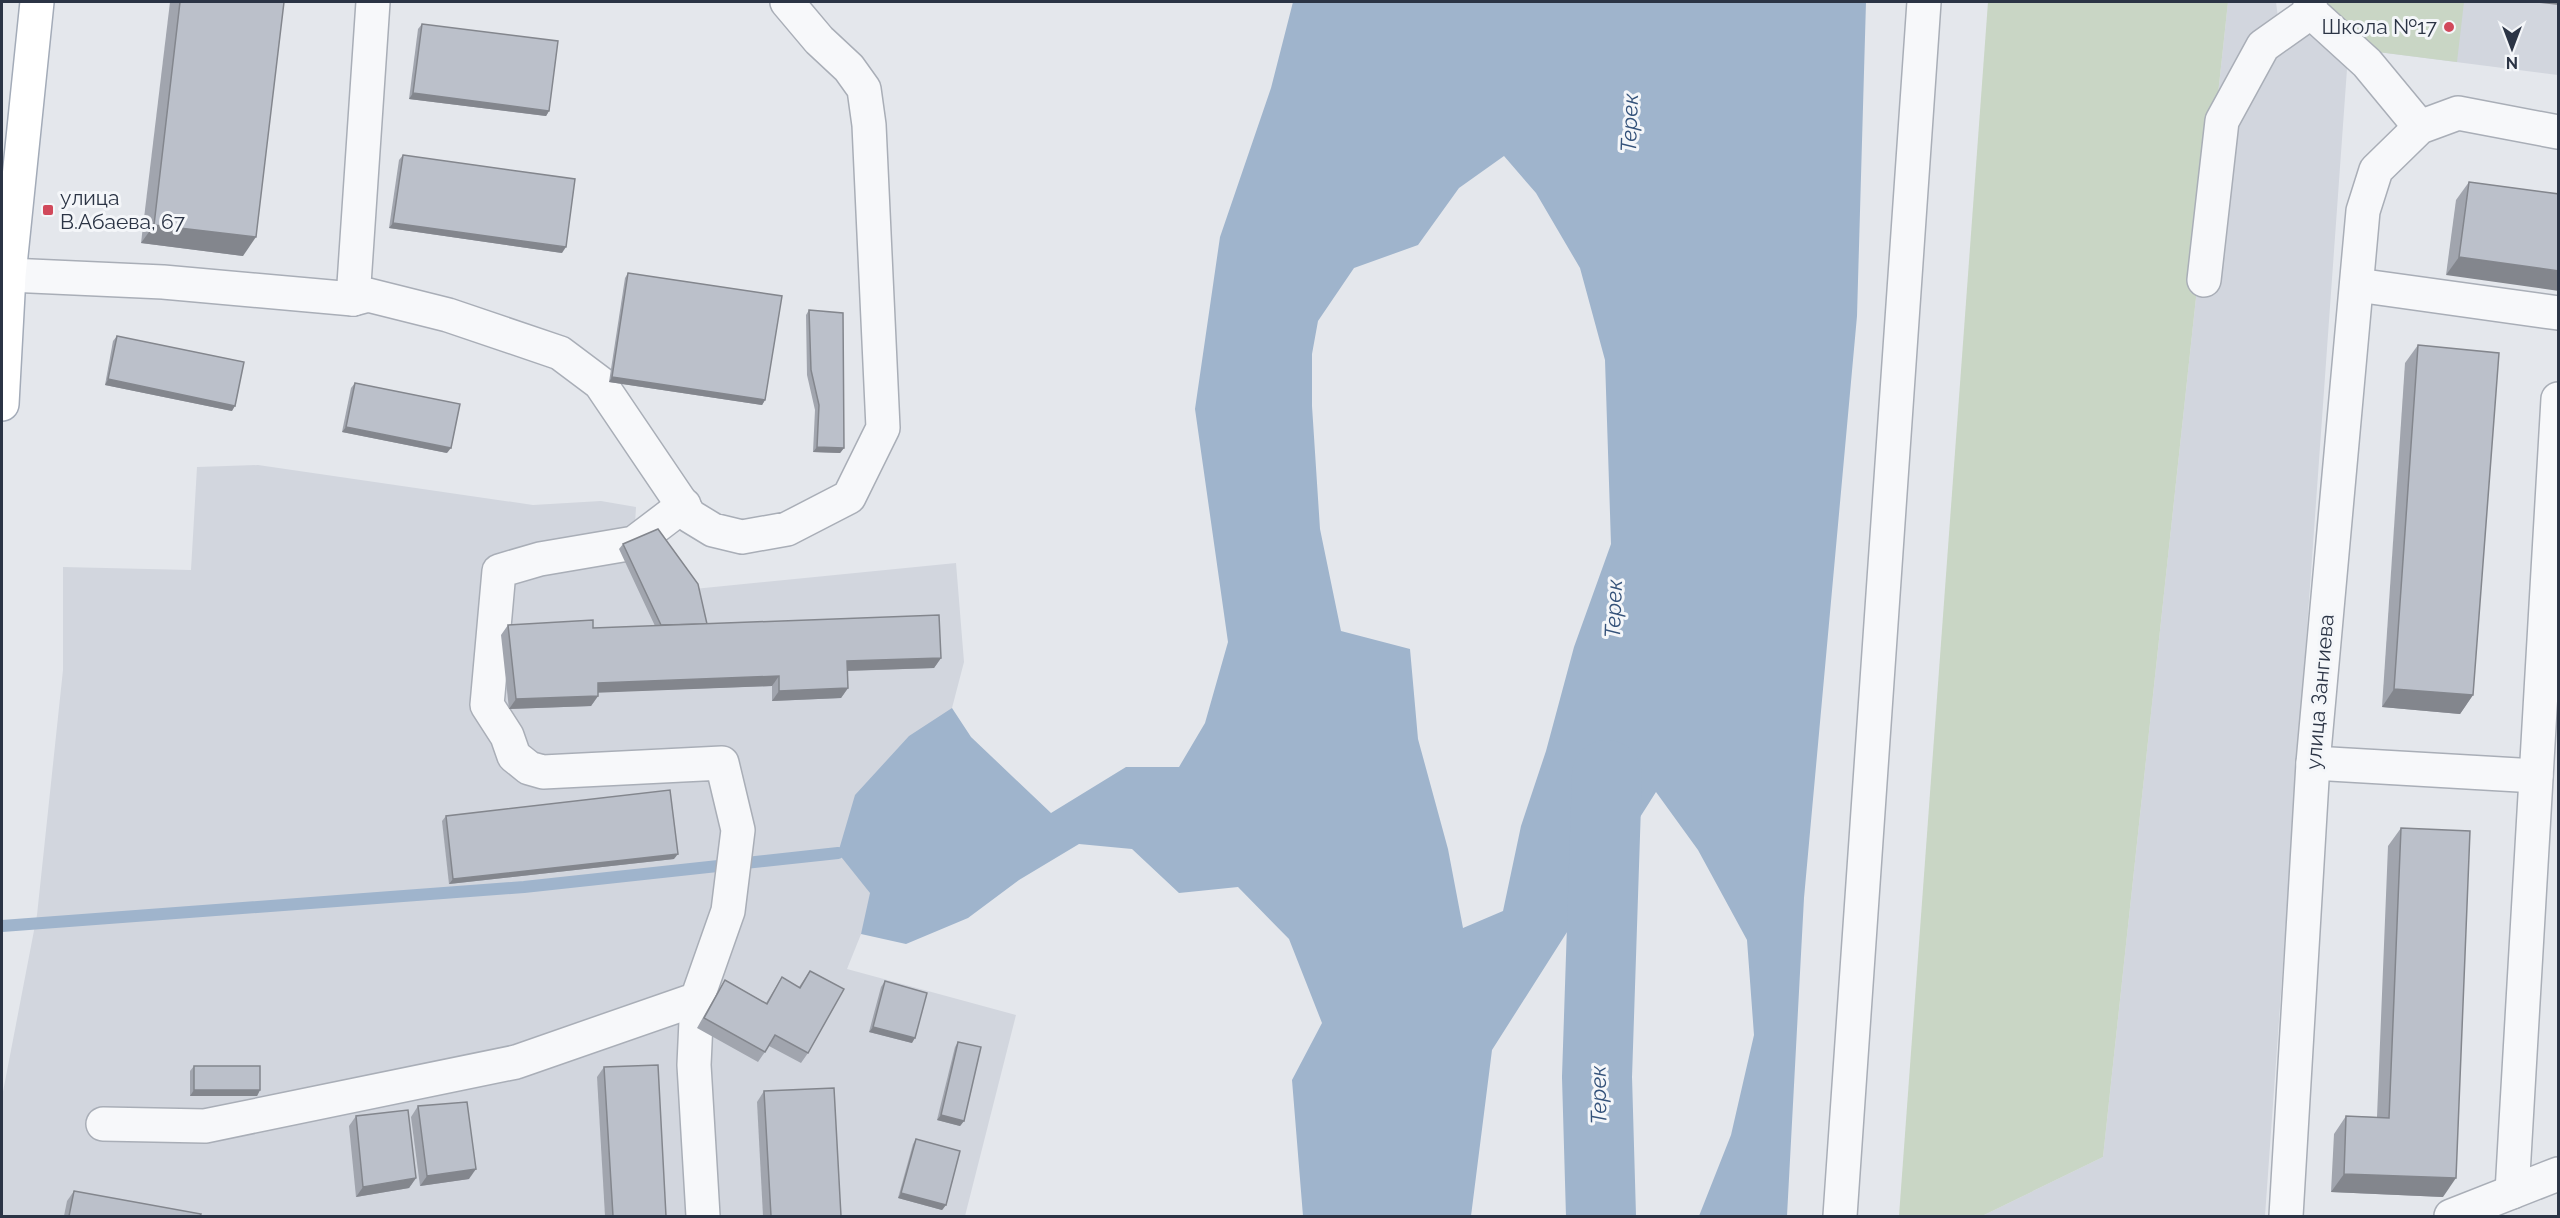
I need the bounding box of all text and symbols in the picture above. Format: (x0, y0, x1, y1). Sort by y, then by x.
place label: Школа №17 (2321, 14, 2438, 39)
north arrow (2482, 18, 2542, 78)
marker: Школа №17 (2442, 20, 2456, 34)
text: N (2506, 53, 2518, 72)
water label: Терек (1615, 93, 1643, 153)
place label: улица В.Абаева, 67 (60, 185, 186, 234)
marker: улица В.Абаева, 67 (41, 203, 55, 217)
water label: Терек (1599, 579, 1627, 639)
street label: улица Зангиева (2300, 613, 2339, 771)
water label: Терек (1584, 1065, 1612, 1125)

